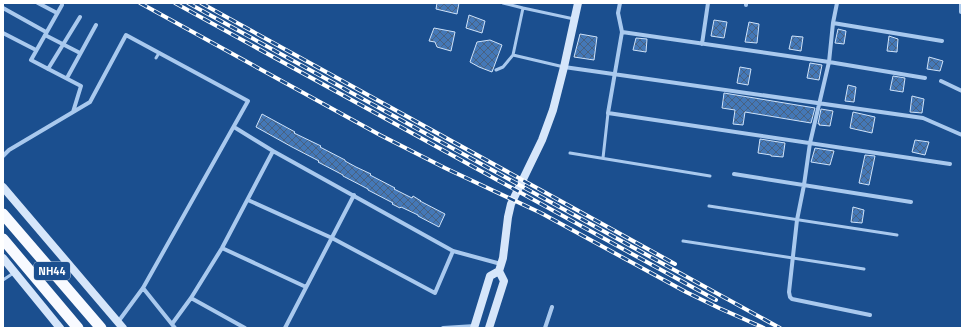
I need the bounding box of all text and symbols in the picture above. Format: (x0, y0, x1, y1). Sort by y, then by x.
road number: NH44 (34, 262, 70, 280)

